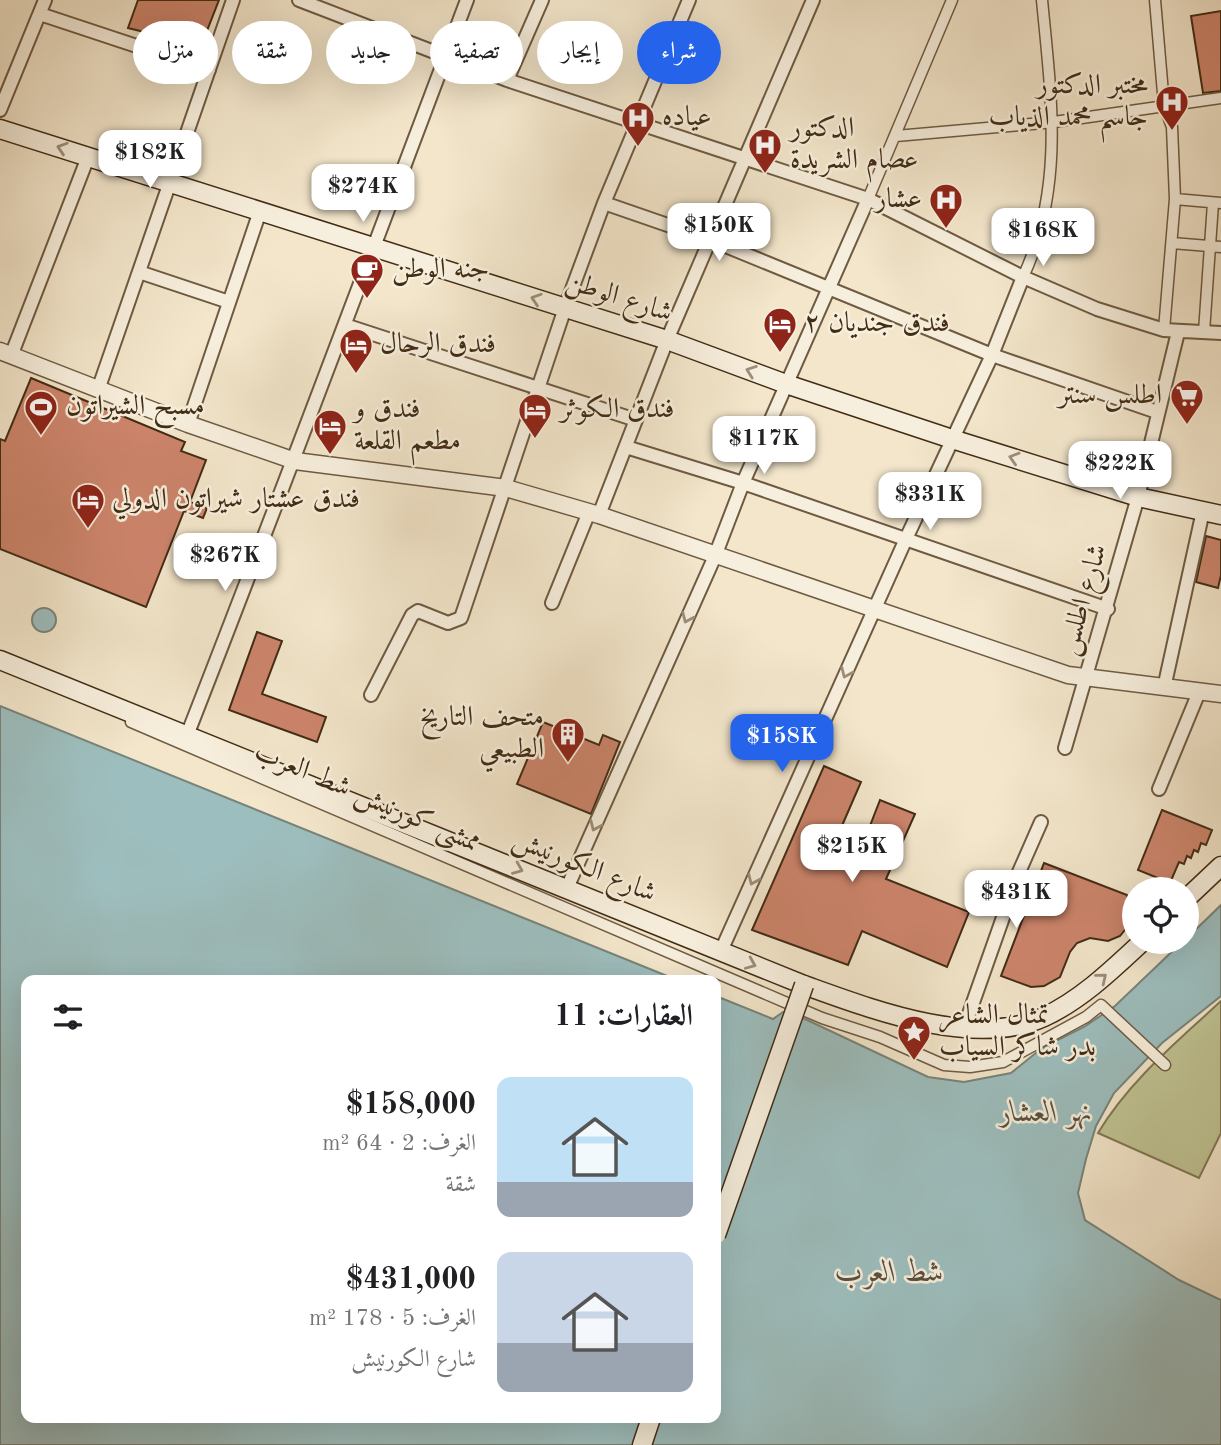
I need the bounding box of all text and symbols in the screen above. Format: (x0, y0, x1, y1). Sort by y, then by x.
chip: منزل (133, 21, 218, 84)
chip: شقة (232, 21, 312, 84)
chip: جديد (326, 21, 416, 84)
chip: تصفية (430, 21, 523, 84)
chip: إيجار (537, 21, 623, 84)
chip: شراء (637, 21, 721, 84)
place label: مختبر الدكتور جاسم محمد الذياب (989, 71, 1148, 143)
hospital icon: مختبر الدكتور جاسم محمد الذياب (1153, 83, 1191, 132)
hospital icon: عياده (619, 99, 657, 148)
place label: عياده (662, 104, 712, 132)
place label: الدكتور عصام الشريدة (787, 114, 918, 183)
hospital icon: الدكتور عصام الشريدة (746, 126, 784, 175)
pin: $182K (101, 130, 199, 190)
text: $182K (114, 141, 186, 164)
one-way arrow (56, 142, 69, 156)
pin: $274K (314, 164, 412, 224)
text: $274K (327, 175, 399, 198)
hospital icon: عشار (927, 181, 965, 230)
place label: عشار (872, 186, 922, 214)
pin: $150K (670, 204, 768, 263)
pin: $168K (994, 208, 1092, 268)
text: $150K (683, 214, 755, 237)
text: $168K (1007, 219, 1079, 242)
cafe icon: جنه الوطن (348, 251, 386, 300)
place label: جنه الوطن (392, 256, 489, 286)
street label: شارع الوطن (560, 268, 676, 335)
one-way arrow (530, 292, 542, 307)
hotel icon: فندق جنديان ٢ (761, 305, 799, 354)
place label: فندق جنديان ٢ (804, 310, 950, 339)
hotel icon: فندق الرحال (337, 326, 375, 375)
place label: فندق الرحال (380, 330, 496, 359)
one-way arrow (746, 366, 758, 380)
supermarket icon: اطلس سنتر (1168, 377, 1206, 426)
place label: اطلس سنتر (1055, 382, 1162, 412)
sports icon: مسبح الشيراتون (22, 388, 60, 437)
hotel icon: فندق الكوثر (516, 391, 554, 440)
place label: مسبح الشيراتون (66, 393, 205, 429)
place label: فندق الكوثر (557, 394, 675, 425)
place label: فندق و مطعم القلعة (351, 396, 461, 466)
hotel icon: فندق و مطعم القلعة (311, 407, 349, 456)
pin: $117K (715, 416, 813, 476)
text: $117K (728, 427, 800, 450)
pin: $222K (1071, 442, 1169, 501)
one-way arrow (1008, 452, 1020, 467)
text: $222K (1084, 452, 1156, 475)
pin: $331K (881, 472, 979, 532)
hotel icon: فندق عشتار شيراتون الدولي (69, 481, 107, 530)
text: $331K (894, 483, 966, 506)
place label: فندق عشتار شيراتون الدولي (112, 486, 360, 520)
pin: $267K (176, 534, 274, 593)
street label: شارع اطلس (1055, 541, 1120, 661)
text: $267K (189, 544, 261, 567)
one-way arrow (681, 611, 695, 623)
one-way arrow (840, 666, 854, 678)
place label: متحف التاريخ الطبيعي (420, 704, 544, 773)
pin: $158K (733, 714, 831, 774)
building icon: متحف التاريخ الطبيعي (549, 715, 587, 764)
text: $158K (746, 725, 818, 748)
street label: ممشى كورنيش شط العرب (249, 737, 484, 861)
one-way arrow (589, 819, 603, 831)
street label: شارع الكورنيش (506, 824, 660, 915)
pin: $215K (803, 824, 901, 884)
text: $215K (816, 835, 888, 858)
one-way arrow (511, 860, 523, 874)
pin: $431K (967, 870, 1065, 930)
one-way arrow (747, 873, 761, 885)
map controls (1122, 877, 1199, 954)
button: locate (1122, 877, 1199, 954)
text: $431K (980, 881, 1052, 904)
one-way arrow (745, 955, 757, 969)
one-way arrow (1094, 973, 1106, 986)
icon: filters (49, 998, 87, 1036)
text: العقارات: 11 (554, 1002, 693, 1032)
place label: تمثال الشاعر بدر شاكر السياب (939, 1002, 1096, 1063)
place icon: تمثال الشاعر بدر شاكر السياب (895, 1013, 933, 1062)
text: $158,000 (346, 1090, 476, 1120)
water label: نهر العشار (997, 1098, 1093, 1130)
icon: home (553, 1105, 637, 1189)
text: الغرف: 2 · 64 m² (322, 1132, 476, 1155)
text: شقة (446, 1173, 476, 1196)
water label: شط العرب (836, 1257, 944, 1290)
text: $431,000 (346, 1265, 476, 1295)
icon: home (553, 1280, 637, 1364)
text: الغرف: 5 · 178 m² (309, 1307, 476, 1330)
text: شارع الكورنيش (351, 1348, 476, 1371)

